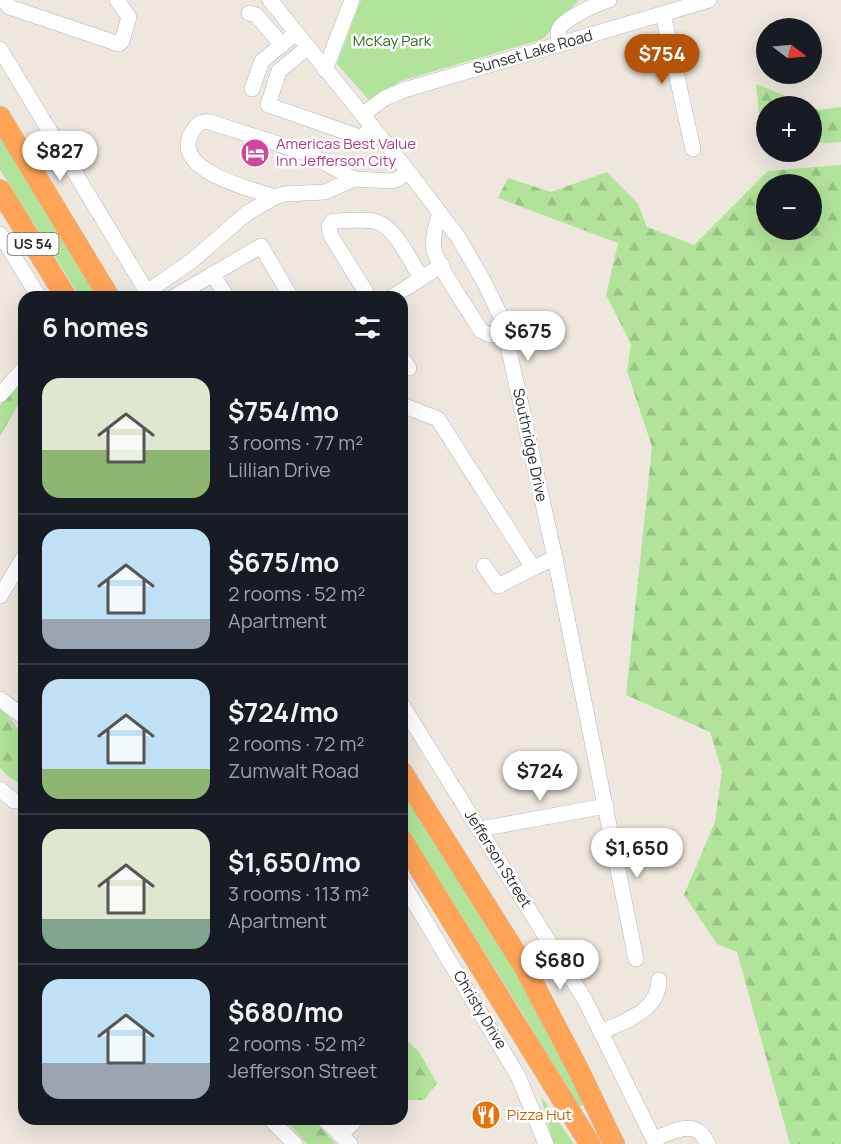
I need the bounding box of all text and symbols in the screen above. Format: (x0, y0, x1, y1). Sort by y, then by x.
north arrow (756, 18, 822, 84)
map controls (756, 18, 822, 240)
street label: Sunset Lake Road (471, 24, 595, 79)
park label: McKay Park (353, 30, 432, 51)
pin: $754 (626, 34, 698, 85)
text: $754 (638, 40, 686, 67)
button: + (756, 96, 822, 162)
pin: $827 (24, 131, 96, 182)
place label: Americas Best Value Inn Jefferson City (276, 133, 416, 171)
text: $827 (36, 137, 84, 164)
hotel icon: Americas Best Value Inn Jefferson City (239, 137, 271, 169)
button: − (756, 174, 822, 240)
road number: US 54 (8, 233, 58, 255)
text: 6 homes (42, 309, 149, 345)
icon: filters (351, 311, 384, 344)
pin: $675 (492, 311, 564, 362)
text: $675 (504, 317, 552, 344)
street label: Southridge Drive (508, 386, 553, 504)
text: $754/mo (228, 393, 339, 429)
icon: home (90, 402, 162, 474)
text: 3 rooms · 77 m² (228, 429, 363, 456)
text: Lillian Drive (228, 456, 331, 483)
text: $675/mo (228, 544, 339, 580)
icon: home (90, 553, 162, 625)
text: 2 rooms · 52 m² (228, 580, 365, 607)
text: Apartment (228, 607, 327, 634)
text: $724/mo (228, 694, 339, 730)
icon: home (90, 703, 162, 775)
text: 2 rooms · 72 m² (228, 730, 364, 757)
pin: $724 (504, 751, 576, 802)
text: Zumwalt Road (228, 757, 359, 784)
text: $724 (517, 757, 563, 784)
street label: Jefferson Street (460, 806, 537, 912)
pin: $1,650 (588, 828, 686, 879)
text: $1,650 (605, 834, 669, 861)
text: $1,650/mo (228, 844, 361, 880)
icon: home (90, 853, 162, 925)
text: 3 rooms · 113 m² (228, 880, 369, 907)
text: Apartment (228, 907, 327, 934)
pin: $680 (524, 940, 596, 991)
text: $680 (535, 946, 585, 973)
street label: Christy Drive (449, 967, 512, 1053)
text: $680/mo (228, 994, 343, 1030)
icon: home (90, 1003, 162, 1075)
text: 2 rooms · 52 m² (228, 1030, 365, 1057)
text: Jefferson Street (228, 1057, 377, 1084)
restaurant icon: Pizza Hut (470, 1099, 502, 1131)
place label: Pizza Hut (507, 1104, 572, 1125)

